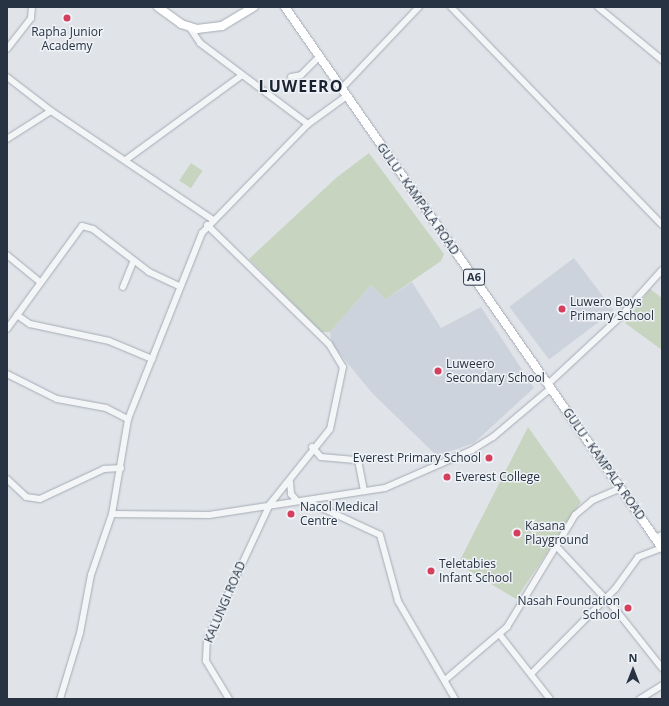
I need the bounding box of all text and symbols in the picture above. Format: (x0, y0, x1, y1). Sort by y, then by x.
marker: Rapha Junior Academy (62, 13, 72, 23)
place label: Rapha Junior Academy (31, 25, 103, 53)
district label: LUWEERO (259, 76, 343, 96)
street label: GULU - KAMPALA ROAD (374, 140, 462, 258)
road number: A6 (463, 268, 485, 286)
place label: Luwero Boys Primary School (570, 295, 654, 323)
marker: Luwero Boys Primary School (557, 304, 567, 314)
place label: Luweero Secondary School (446, 357, 545, 385)
marker: Luweero Secondary School (433, 366, 443, 376)
street label: GULU - KAMPALA ROAD (560, 405, 648, 523)
place label: Everest Primary School (353, 451, 481, 465)
marker: Everest Primary School (484, 453, 494, 463)
place label: Everest College (455, 470, 540, 484)
marker: Everest College (442, 472, 452, 482)
place label: Nacol Medical Centre (300, 500, 378, 528)
marker: Nacol Medical Centre (285, 508, 297, 520)
place label: Kasana Playground (525, 519, 589, 547)
marker: Kasana Playground (512, 528, 522, 538)
place label: Teletabies Infant School (439, 557, 512, 585)
street label: KALUNGI ROAD (201, 559, 249, 645)
marker: Teletabies Infant School (426, 566, 436, 576)
place label: Nasah Foundation School (517, 594, 620, 622)
marker: Nasah Foundation School (623, 603, 633, 613)
north arrow (613, 650, 653, 690)
text: N (629, 650, 637, 665)

